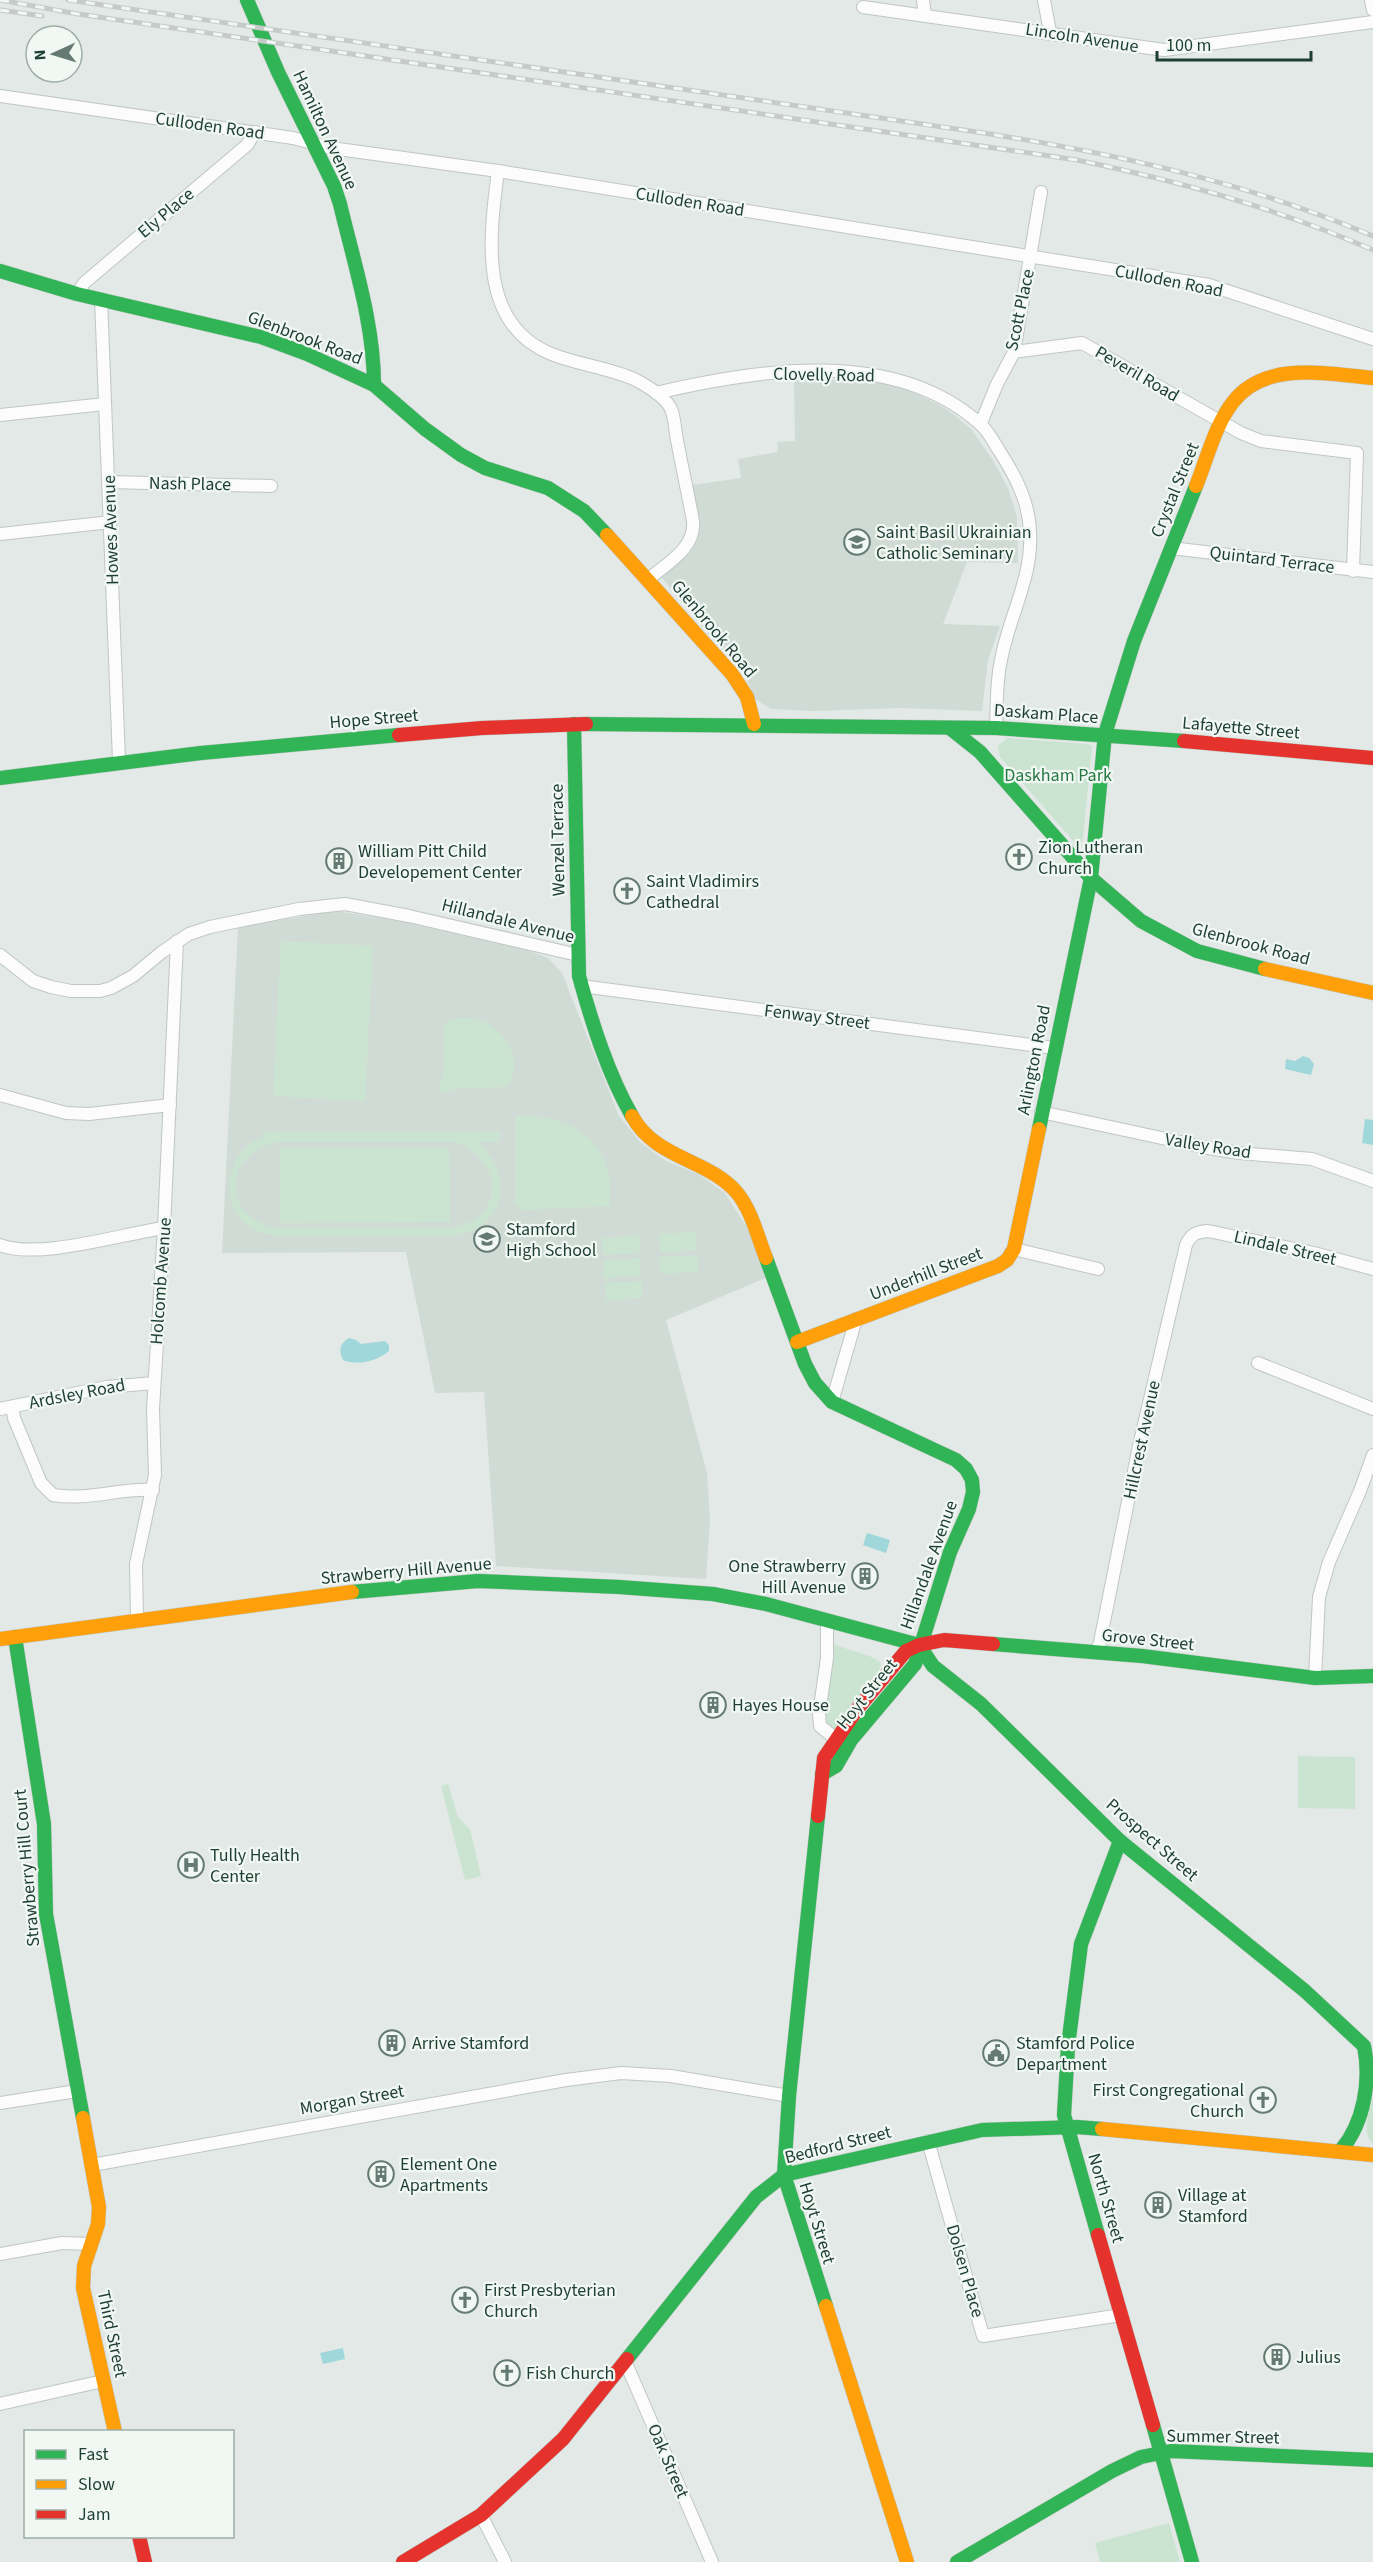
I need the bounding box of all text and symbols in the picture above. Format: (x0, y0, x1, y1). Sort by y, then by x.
street label: Lincoln Avenue (1024, 17, 1140, 59)
north arrow (24, 24, 84, 84)
scale bar (1157, 24, 1312, 62)
text: 100 m (1166, 33, 1211, 58)
text: N (29, 49, 51, 61)
street label: Hamilton Avenue (286, 66, 364, 194)
street label: Culloden Road (154, 106, 266, 146)
street label: Culloden Road (634, 181, 746, 223)
street label: Ely Place (132, 182, 200, 244)
street label: Culloden Road (1113, 258, 1225, 304)
street label: Scott Place (999, 267, 1041, 353)
street label: Glenbrook Road (244, 305, 366, 371)
street label: Peveril Road (1090, 340, 1184, 408)
street label: Clovelly Road (773, 362, 875, 388)
street label: Crystal Street (1145, 439, 1205, 541)
street label: Nash Place (149, 471, 231, 497)
street label: Howes Avenue (97, 475, 125, 585)
place label: Saint Basil Ukrainian Catholic Seminary (876, 520, 1032, 566)
school or university icon: Saint Basil Ukrainian Catholic Seminary (842, 527, 872, 557)
street label: Quintard Terrace (1208, 540, 1336, 580)
street label: Glenbrook Road (665, 575, 763, 683)
street label: Daskam Place (993, 698, 1099, 730)
street label: Hope Street (329, 703, 419, 735)
street label: Lafayette Street (1181, 710, 1301, 746)
park label: Daskham Park (1004, 763, 1112, 788)
street label: Wenzel Terrace (545, 783, 571, 897)
place label: Zion Lutheran Church (1038, 835, 1143, 881)
place label: William Pitt Child Developement Center (358, 839, 523, 885)
church icon: Zion Lutheran Church (1004, 842, 1034, 872)
building icon: William Pitt Child Developement Center (324, 846, 354, 876)
place label: Saint Vladimirs Cathedral (646, 869, 759, 915)
church icon: Saint Vladimirs Cathedral (612, 876, 642, 906)
street label: Hillandale Avenue (439, 892, 577, 950)
street label: Glenbrook Road (1189, 916, 1313, 972)
street label: Fenway Street (763, 998, 871, 1036)
street label: Arlington Road (1011, 1003, 1057, 1117)
street label: Valley Road (1163, 1127, 1253, 1165)
street label: Holcomb Avenue (144, 1216, 178, 1346)
place label: Stamford High School (506, 1217, 596, 1263)
school or university icon: Stamford High School (472, 1224, 502, 1254)
street label: Lindale Street (1231, 1224, 1339, 1272)
street label: Underhill Street (866, 1241, 986, 1307)
street label: Ardsley Road (27, 1372, 127, 1416)
street label: Hillcrest Avenue (1117, 1378, 1167, 1502)
street label: Hillandale Avenue (894, 1497, 964, 1633)
street label: Strawberry Hill Avenue (320, 1551, 493, 1591)
place label: One Strawberry Hill Avenue (728, 1554, 847, 1600)
building icon: One Strawberry Hill Avenue (850, 1561, 880, 1591)
street label: Grove Street (1101, 1623, 1195, 1657)
street label: Hoyt Street (831, 1653, 903, 1735)
building icon: Hayes House (698, 1690, 728, 1720)
place label: Hayes House (732, 1693, 829, 1718)
street label: Strawberry Hill Court (8, 1788, 46, 1948)
street label: Prospect Street (1100, 1793, 1204, 1887)
place label: Tully Health Center (210, 1843, 300, 1889)
hospital icon: Tully Health Center (176, 1850, 206, 1880)
building icon: Arrive Stamford (377, 2028, 407, 2058)
place label: Arrive Stamford (412, 2031, 529, 2056)
place label: Stamford Police Department (1016, 2031, 1135, 2077)
public building icon: Stamford Police Department (981, 2038, 1011, 2068)
place label: First Congregational Church (1092, 2078, 1244, 2124)
street label: Morgan Street (298, 2079, 406, 2121)
church icon: First Congregational Church (1248, 2085, 1278, 2115)
street label: Bedford Street (782, 2120, 894, 2170)
street label: North Street (1081, 2150, 1131, 2246)
place label: Element One Apartments (400, 2152, 497, 2198)
building icon: Element One Apartments (366, 2159, 396, 2189)
street label: Hoyt Street (793, 2179, 841, 2267)
place label: Village at Stamford (1178, 2183, 1248, 2229)
building icon: Village at Stamford (1143, 2190, 1173, 2220)
street label: Dolsen Place (940, 2221, 990, 2321)
place label: First Presbyterian Church (484, 2278, 616, 2324)
church icon: First Presbyterian Church (450, 2285, 480, 2315)
street label: Third Street (91, 2288, 133, 2380)
building icon: Julius (1262, 2342, 1292, 2372)
place label: Julius (1296, 2345, 1341, 2370)
church icon: Fish Church (492, 2358, 522, 2388)
place label: Fish Church (526, 2361, 614, 2386)
street label: Oak Street (641, 2420, 695, 2502)
street label: Summer Street (1166, 2424, 1280, 2450)
legend (24, 2430, 234, 2538)
text: Fast (78, 2442, 109, 2467)
text: Slow (78, 2472, 115, 2497)
text: Jam (78, 2502, 111, 2527)

